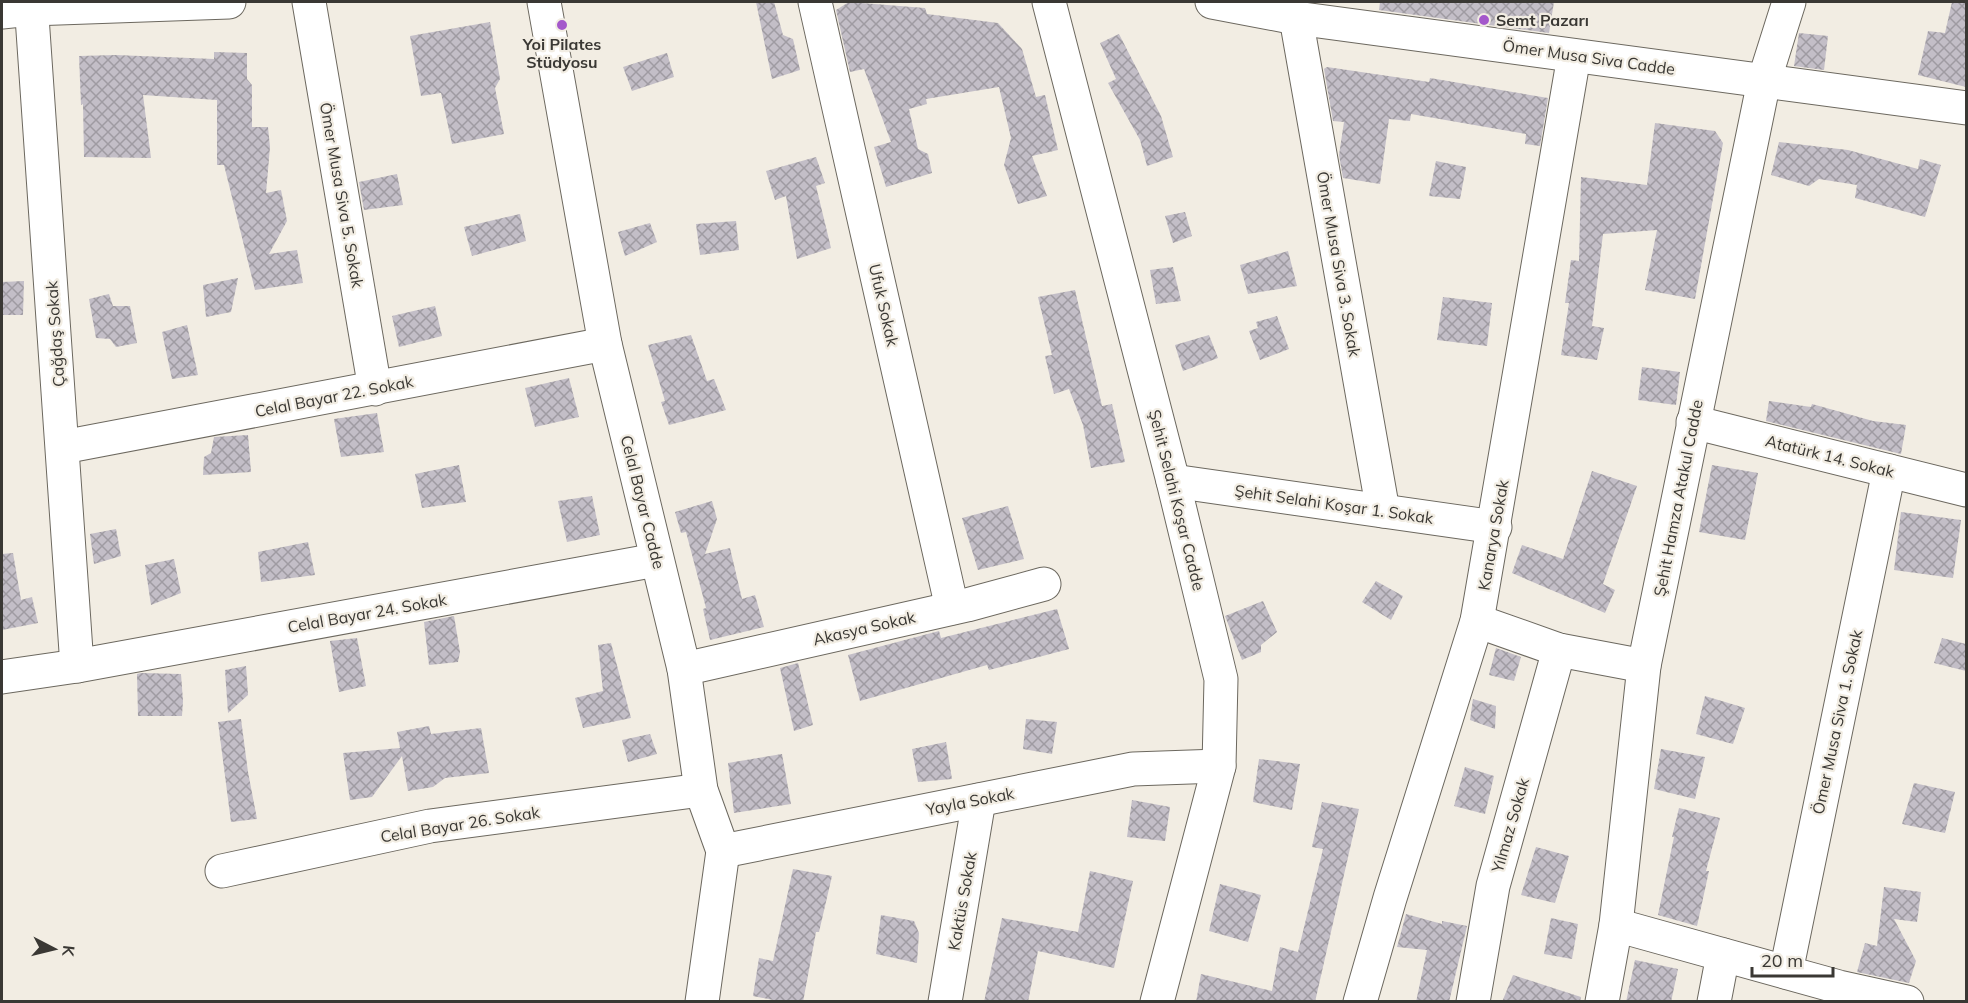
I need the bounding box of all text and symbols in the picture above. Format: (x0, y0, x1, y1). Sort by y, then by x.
place label: Semt Pazarı (1496, 10, 1589, 30)
marker: Semt Pazarı (1477, 13, 1491, 27)
marker: Yoi Pilates Stüdyosu (555, 18, 569, 32)
place label: Yoi Pilates Stüdyosu (522, 34, 601, 72)
street label: Ömer Musa Siva Cadde (1502, 35, 1676, 79)
street label: Ömer Musa Siva 5. Sokak (316, 101, 368, 290)
street label: Ömer Musa Siva 3. Sokak (1313, 170, 1365, 359)
street label: Ufuk Sokak (865, 262, 903, 349)
street label: Çağdaş Sokak (41, 280, 69, 388)
street label: Celal Bayar 22. Sokak (253, 371, 416, 421)
street label: Şehit Hamza Atakul Cadde (1649, 398, 1707, 598)
street label: Şehit Selahi Koşar Cadde (1145, 407, 1209, 593)
street label: Atatürk 14. Sokak (1764, 430, 1897, 482)
street label: Celal Bayar Cadde (617, 433, 669, 571)
street label: Kanarya Sokak (1473, 477, 1513, 592)
street label: Şehit Selahi Koşar 1. Sokak (1233, 480, 1435, 528)
street label: Celal Bayar 24. Sokak (286, 589, 449, 637)
street label: Akasya Sokak (811, 606, 918, 649)
street label: Ömer Musa Siva 1. Sokak (1808, 627, 1867, 816)
street label: Yılmaz Sokak (1487, 775, 1533, 876)
street label: Yayla Sokak (923, 783, 1016, 820)
street label: Celal Bayar 26. Sokak (379, 801, 542, 846)
street label: Kaktüs Sokak (943, 849, 981, 952)
north arrow (24, 919, 84, 979)
scale bar (1752, 940, 1833, 978)
text: K (58, 944, 79, 959)
text: 20 m (1761, 949, 1803, 972)

